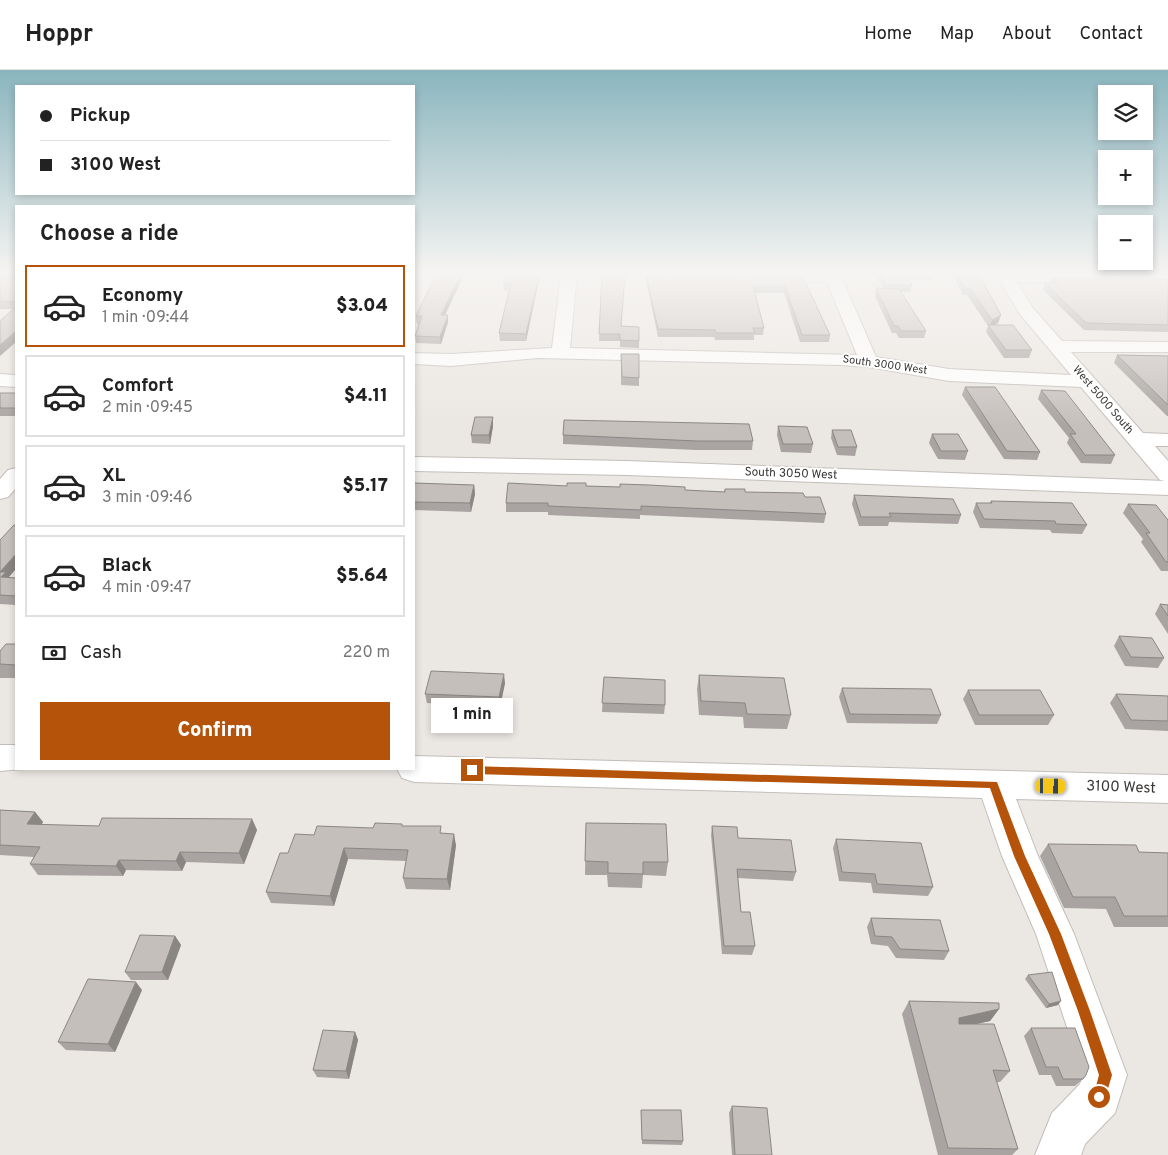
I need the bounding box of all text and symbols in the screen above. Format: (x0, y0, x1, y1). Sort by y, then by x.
text: Hoppr (25, 20, 93, 50)
text: Home (864, 23, 912, 46)
text: Map (940, 23, 974, 46)
text: About (1002, 23, 1051, 46)
text: Contact (1079, 23, 1143, 46)
map controls (1098, 85, 1153, 270)
button: layers (1098, 85, 1153, 140)
text: Pickup (70, 104, 130, 128)
button: + (1098, 150, 1153, 205)
text: 3100 West (70, 153, 161, 177)
button: − (1098, 215, 1153, 270)
text: Choose a ride (40, 221, 178, 248)
icon: car (42, 284, 87, 329)
text: Economy (102, 284, 183, 308)
text: $3.04 (336, 294, 388, 318)
text: 1 min · 09:44 (102, 308, 189, 328)
street label: South 3000 West (842, 352, 928, 378)
street label: West 5000 South (1070, 363, 1136, 437)
icon: car (42, 374, 87, 419)
text: Comfort (102, 374, 174, 398)
text: $4.11 (344, 384, 388, 408)
text: 2 min · 09:45 (102, 398, 193, 418)
icon: car (42, 464, 87, 509)
text: XL (102, 464, 125, 488)
street label: South 3050 West (744, 464, 838, 484)
text: $5.17 (342, 474, 388, 498)
text: 3 min · 09:46 (102, 488, 192, 508)
icon: car (42, 554, 87, 599)
text: Black (102, 554, 152, 578)
text: $5.64 (336, 564, 388, 588)
text: 4 min · 09:47 (102, 578, 191, 598)
icon: cash (40, 639, 68, 667)
text: Cash (80, 641, 122, 665)
text: 220 m (343, 643, 390, 663)
callout: 1 min (431, 698, 513, 732)
button: Confirm (40, 702, 390, 760)
text: 1 min (452, 705, 492, 725)
route end (461, 759, 483, 781)
street label: 3100 West (1086, 777, 1156, 799)
car (1035, 778, 1066, 794)
route start (1088, 1086, 1110, 1108)

